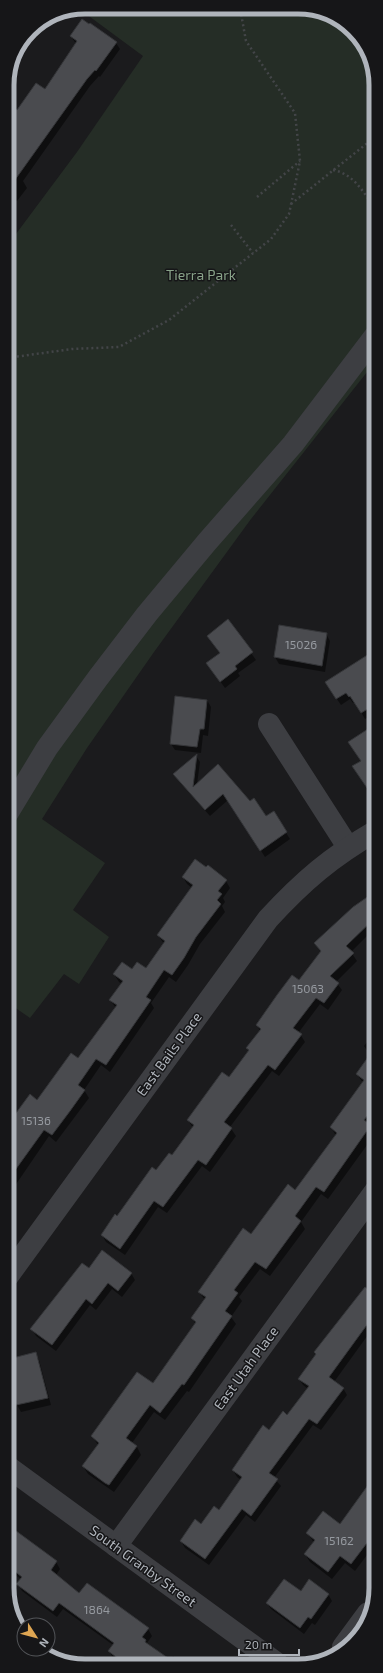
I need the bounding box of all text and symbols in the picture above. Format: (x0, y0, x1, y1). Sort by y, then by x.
park label: Tierra Park (166, 266, 236, 283)
house number: 15026 (285, 637, 317, 651)
house number: 15063 (292, 981, 324, 995)
street label: East Bails Place (132, 1008, 205, 1099)
house number: 15136 (21, 1113, 51, 1127)
street label: East Utah Place (210, 1323, 282, 1413)
street label: South Granby Street (87, 1521, 200, 1610)
house number: 15162 (324, 1533, 354, 1547)
house number: 1864 (84, 1602, 110, 1616)
north arrow (16, 1617, 56, 1657)
scale bar (239, 1631, 299, 1657)
text: N (37, 1636, 52, 1650)
text: 20 m (245, 1637, 272, 1651)

